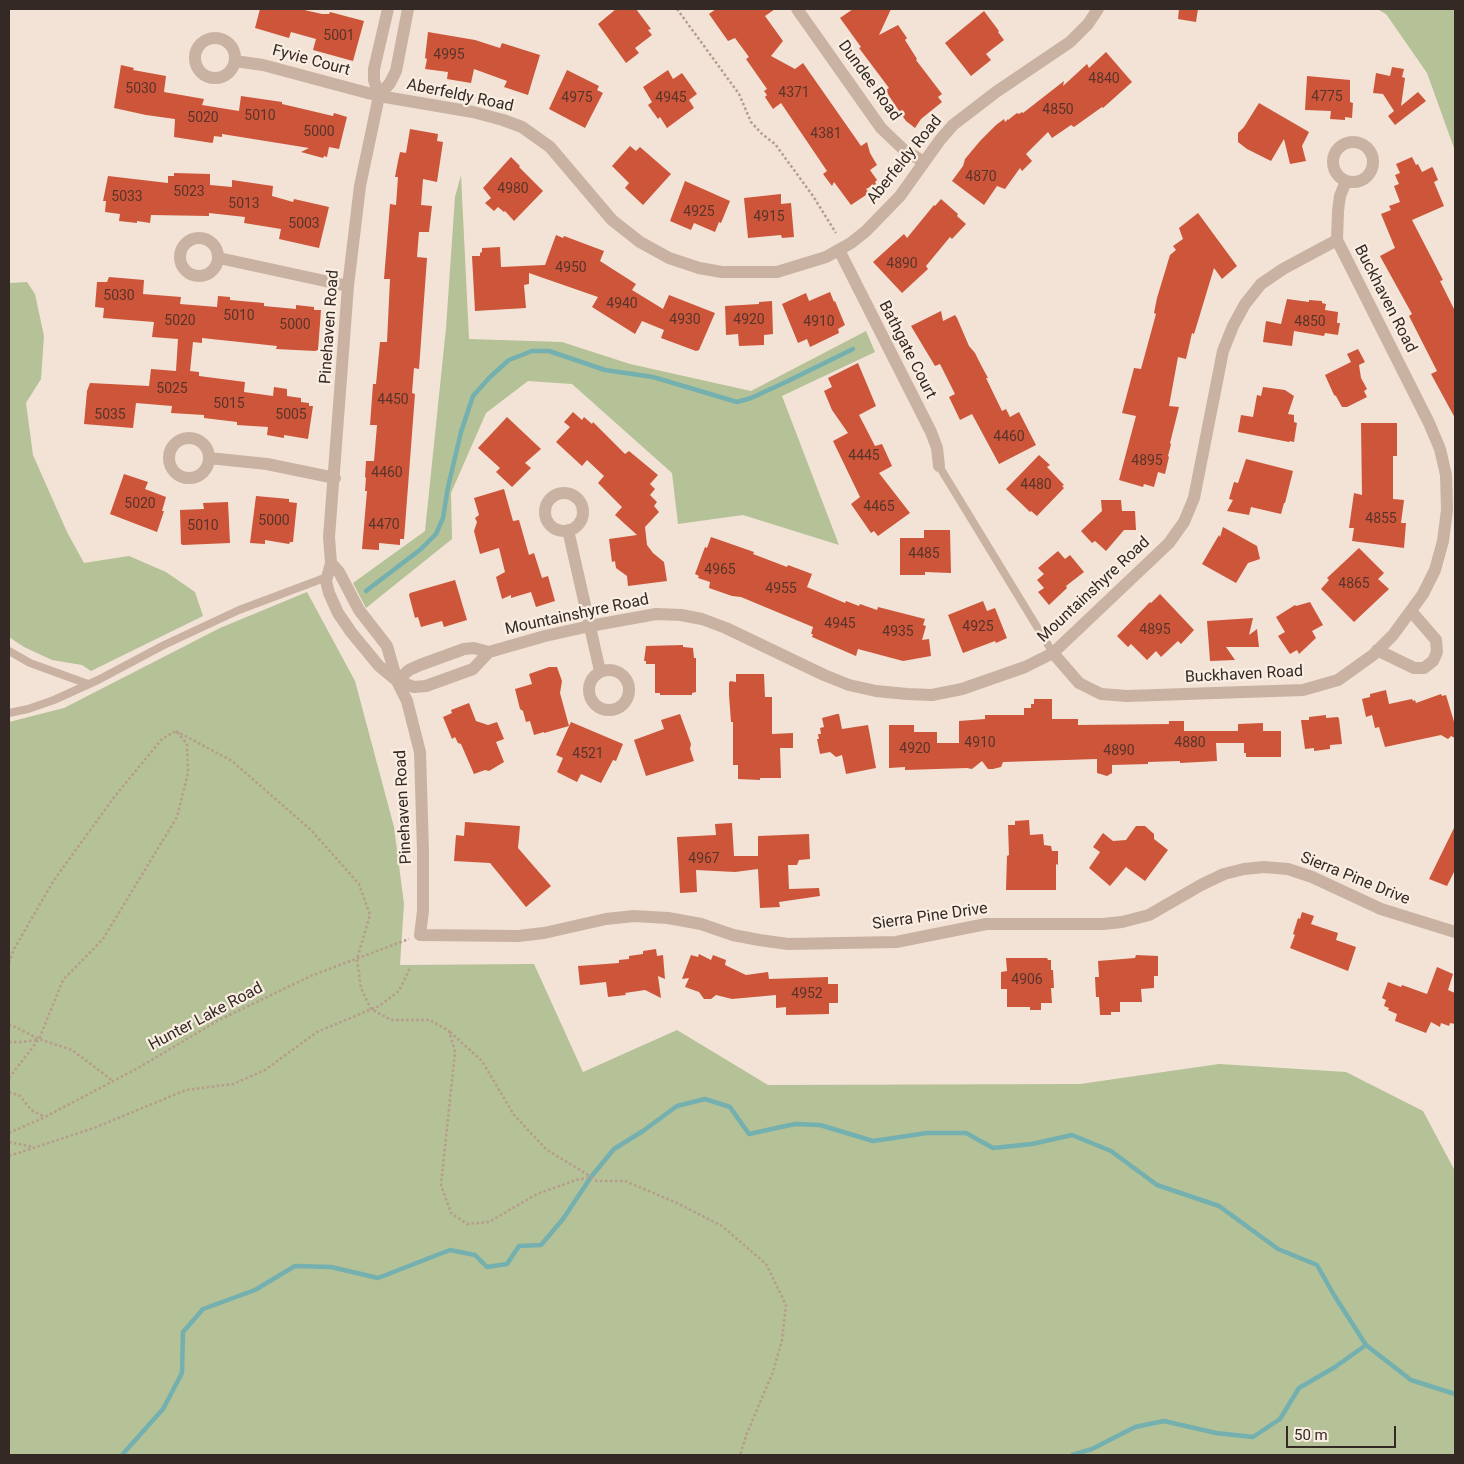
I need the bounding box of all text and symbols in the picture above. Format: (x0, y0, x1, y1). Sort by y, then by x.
house number: 5001 (323, 28, 355, 44)
street label: Dundee Road (833, 37, 905, 125)
street label: Fyvie Court (270, 41, 352, 81)
house number: 4995 (433, 47, 465, 63)
house number: 4840 (1088, 71, 1120, 87)
street label: Aberfeldy Road (405, 75, 515, 117)
house number: 5030 (125, 81, 157, 97)
house number: 4371 (778, 85, 810, 101)
house number: 4775 (1311, 89, 1343, 105)
house number: 4975 (561, 90, 593, 106)
house number: 4945 (655, 90, 687, 106)
house number: 4850 (1042, 102, 1074, 118)
house number: 5010 (244, 108, 276, 124)
house number: 5020 (187, 110, 219, 126)
street label: Aberfeldy Road (863, 112, 947, 208)
house number: 5000 (303, 124, 335, 140)
house number: 4381 (810, 126, 842, 142)
house number: 4870 (965, 169, 997, 185)
house number: 4980 (497, 181, 529, 197)
house number: 5023 (173, 184, 205, 200)
house number: 5033 (111, 189, 143, 205)
house number: 5013 (228, 196, 260, 212)
house number: 4925 (683, 204, 715, 220)
house number: 4915 (753, 209, 785, 225)
house number: 5003 (288, 216, 320, 232)
street label: Buckhaven Road (1350, 242, 1420, 356)
house number: 4890 (886, 256, 918, 272)
house number: 4950 (555, 260, 587, 276)
street label: Pinehaven Road (316, 269, 344, 385)
house number: 5030 (103, 288, 135, 304)
house number: 4940 (606, 296, 638, 312)
street label: Bathgate Court (874, 298, 940, 402)
house number: 5010 (223, 308, 255, 324)
house number: 4930 (669, 312, 701, 328)
house number: 4920 (733, 312, 765, 328)
house number: 5020 (164, 313, 196, 329)
house number: 4910 (803, 314, 835, 330)
house number: 4850 (1294, 314, 1326, 330)
house number: 5000 (279, 317, 311, 333)
house number: 5025 (156, 381, 188, 397)
house number: 4450 (377, 392, 409, 408)
house number: 5015 (213, 396, 245, 412)
house number: 5035 (94, 407, 126, 423)
house number: 5005 (275, 407, 307, 423)
house number: 4460 (993, 429, 1025, 445)
house number: 4445 (848, 448, 880, 464)
house number: 4895 (1131, 453, 1163, 469)
house number: 4460 (371, 465, 403, 481)
house number: 4480 (1020, 477, 1052, 493)
house number: 5020 (124, 496, 156, 512)
house number: 4465 (863, 499, 895, 515)
house number: 4855 (1365, 511, 1397, 527)
house number: 5000 (258, 513, 290, 529)
house number: 4470 (368, 517, 400, 533)
house number: 5010 (187, 518, 219, 534)
street label: Mountainshyre Road (1034, 533, 1154, 647)
house number: 4485 (908, 546, 940, 562)
house number: 4965 (704, 562, 736, 578)
house number: 4865 (1338, 576, 1370, 592)
house number: 4955 (765, 581, 797, 597)
street label: Mountainshyre Road (503, 590, 651, 640)
house number: 4945 (824, 616, 856, 632)
house number: 4925 (962, 619, 994, 635)
house number: 4895 (1139, 622, 1171, 638)
house number: 4935 (882, 624, 914, 640)
street label: Buckhaven Road (1184, 662, 1304, 688)
house number: 4910 (964, 735, 996, 751)
house number: 4880 (1174, 735, 1206, 751)
house number: 4920 (899, 741, 931, 757)
house number: 4890 (1103, 743, 1135, 759)
house number: 4521 (572, 746, 604, 762)
street label: Pinehaven Road (391, 749, 417, 865)
street label: Sierra Pine Drive (1297, 848, 1413, 910)
house number: 4967 (688, 851, 720, 867)
street label: Sierra Pine Drive (871, 899, 989, 935)
house number: 4906 (1011, 972, 1043, 988)
street label: Hunter Lake Road (146, 979, 266, 1055)
house number: 4952 (791, 986, 823, 1002)
scale bar (1289, 1416, 1399, 1448)
text: 50 m (1294, 1426, 1328, 1444)

